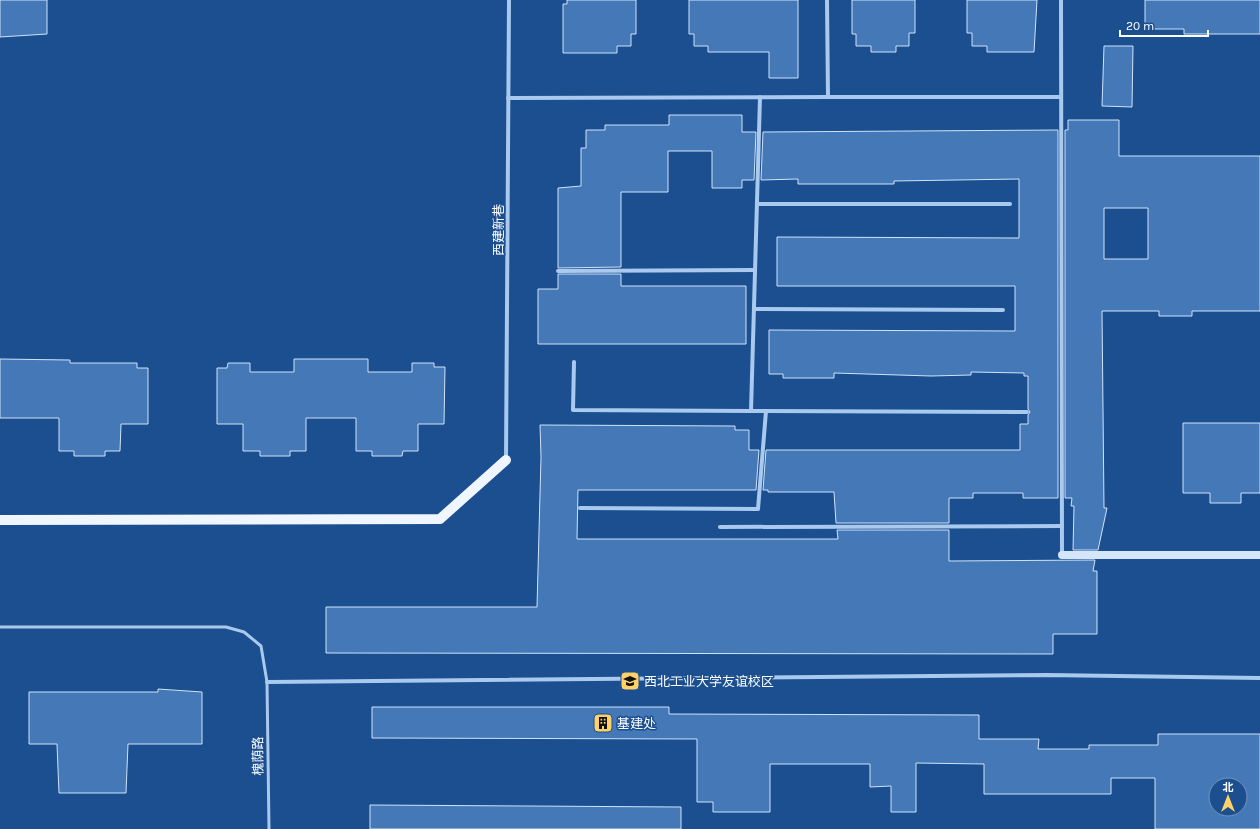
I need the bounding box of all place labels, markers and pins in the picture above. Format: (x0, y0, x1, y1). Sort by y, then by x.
school or university icon: 西北工业大学友谊校区 (619, 670, 641, 692)
place label: 西北工业大学友谊校区 (644, 674, 774, 689)
building icon: 基建处 (592, 712, 614, 734)
place label: 基建处 (617, 716, 656, 731)

